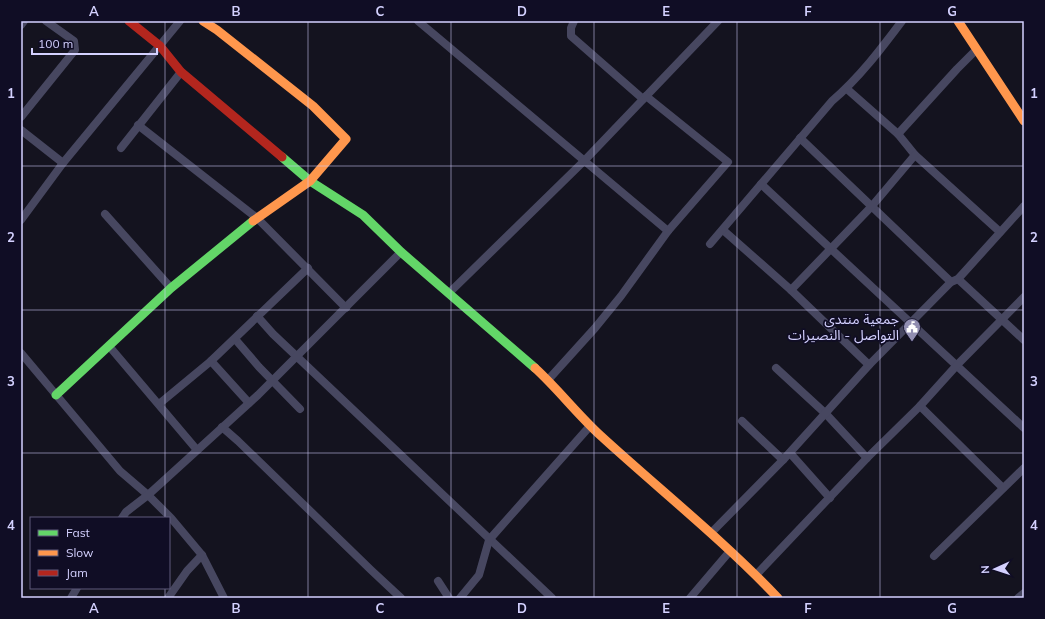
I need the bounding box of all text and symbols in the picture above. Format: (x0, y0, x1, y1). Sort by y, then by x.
text: A (89, 3, 99, 19)
text: B (232, 3, 241, 19)
text: C (376, 3, 385, 19)
text: D (517, 3, 527, 19)
text: E (662, 3, 670, 19)
text: F (804, 3, 812, 19)
text: G (947, 3, 957, 19)
scale bar (32, 30, 157, 56)
text: 100 m (38, 36, 73, 51)
text: 1 (7, 85, 15, 101)
text: 1 (1030, 85, 1038, 101)
text: 2 (7, 229, 15, 245)
text: 2 (1030, 229, 1038, 245)
place label: جمعية منتدى التواصل - النصيرات (788, 310, 899, 344)
public building icon: جمعية منتدى التواصل - النصيرات (902, 317, 922, 342)
text: 3 (7, 373, 15, 389)
text: 3 (1030, 373, 1038, 389)
text: 4 (7, 517, 15, 533)
legend (30, 517, 170, 589)
text: 4 (1030, 517, 1038, 533)
text: Fast (66, 525, 90, 540)
text: Slow (66, 545, 94, 560)
north arrow (975, 549, 1015, 589)
text: Jam (66, 565, 88, 580)
text: N (978, 565, 992, 574)
text: A (89, 600, 99, 616)
text: B (232, 600, 241, 616)
text: C (376, 600, 385, 616)
text: D (517, 600, 527, 616)
text: E (662, 600, 670, 616)
text: F (804, 600, 812, 616)
text: G (947, 600, 957, 616)

